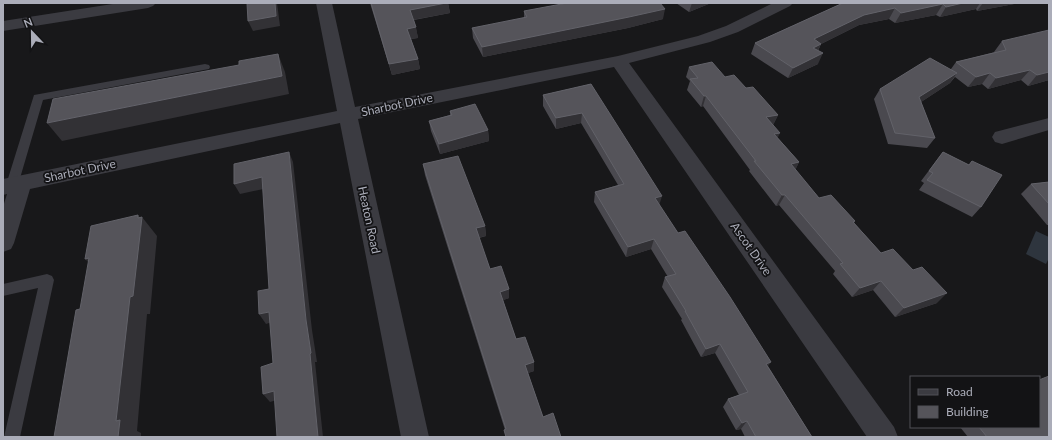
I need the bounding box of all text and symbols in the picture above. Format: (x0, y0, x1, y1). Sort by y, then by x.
north arrow (12, 12, 52, 52)
text: N (22, 15, 34, 30)
street label: Sharbot Drive (360, 90, 434, 119)
street label: Sharbot Drive (43, 156, 117, 185)
street label: Heaton Road (355, 185, 384, 255)
street label: Ascot Drive (728, 219, 775, 278)
legend (910, 376, 1040, 428)
text: Road (946, 384, 973, 399)
text: Building (946, 404, 989, 419)

